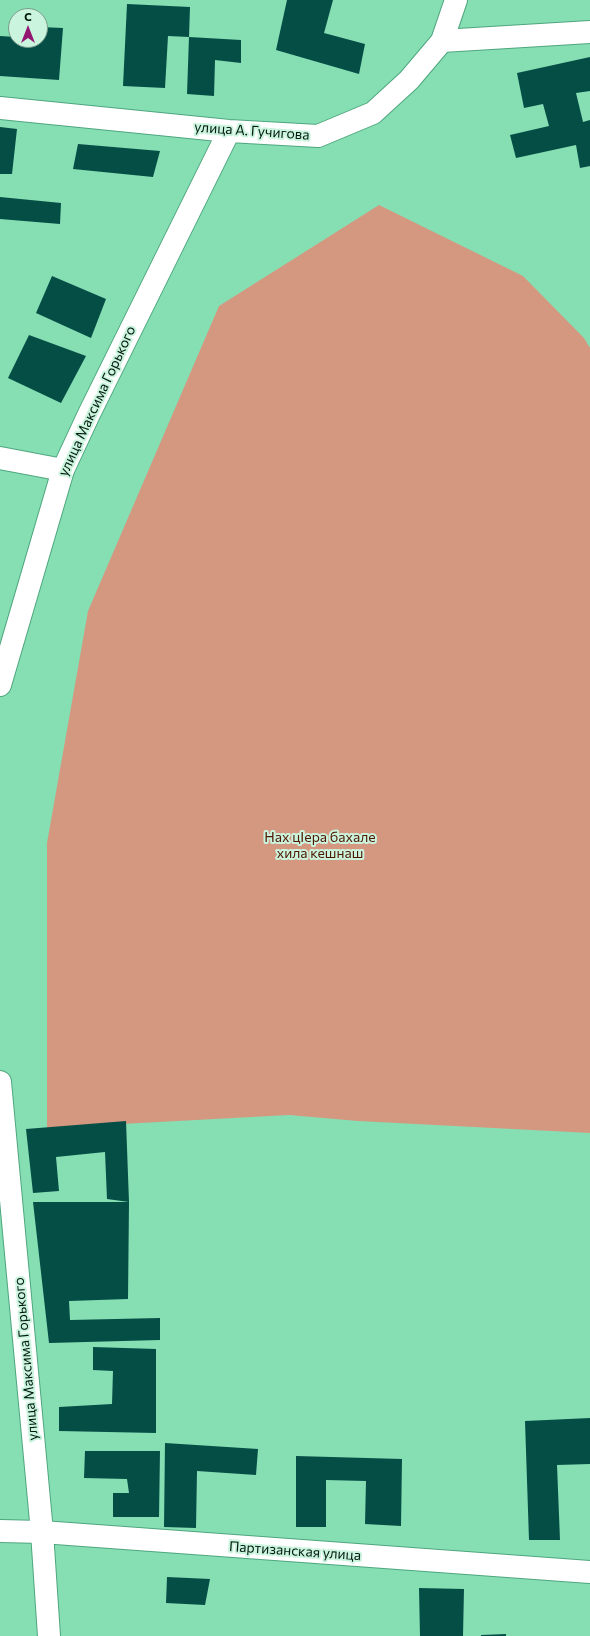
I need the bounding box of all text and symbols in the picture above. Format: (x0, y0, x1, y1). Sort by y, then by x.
north arrow (8, 8, 48, 48)
text: С (24, 10, 32, 23)
street label: улица А. Гучигова (194, 119, 310, 143)
street label: улица Максима Горького (55, 323, 139, 479)
park label: Нах цIера бахале хила кешнаш (264, 829, 376, 862)
street label: улица Максима Горького (10, 1277, 42, 1441)
street label: Партизанская улица (228, 1538, 362, 1564)

